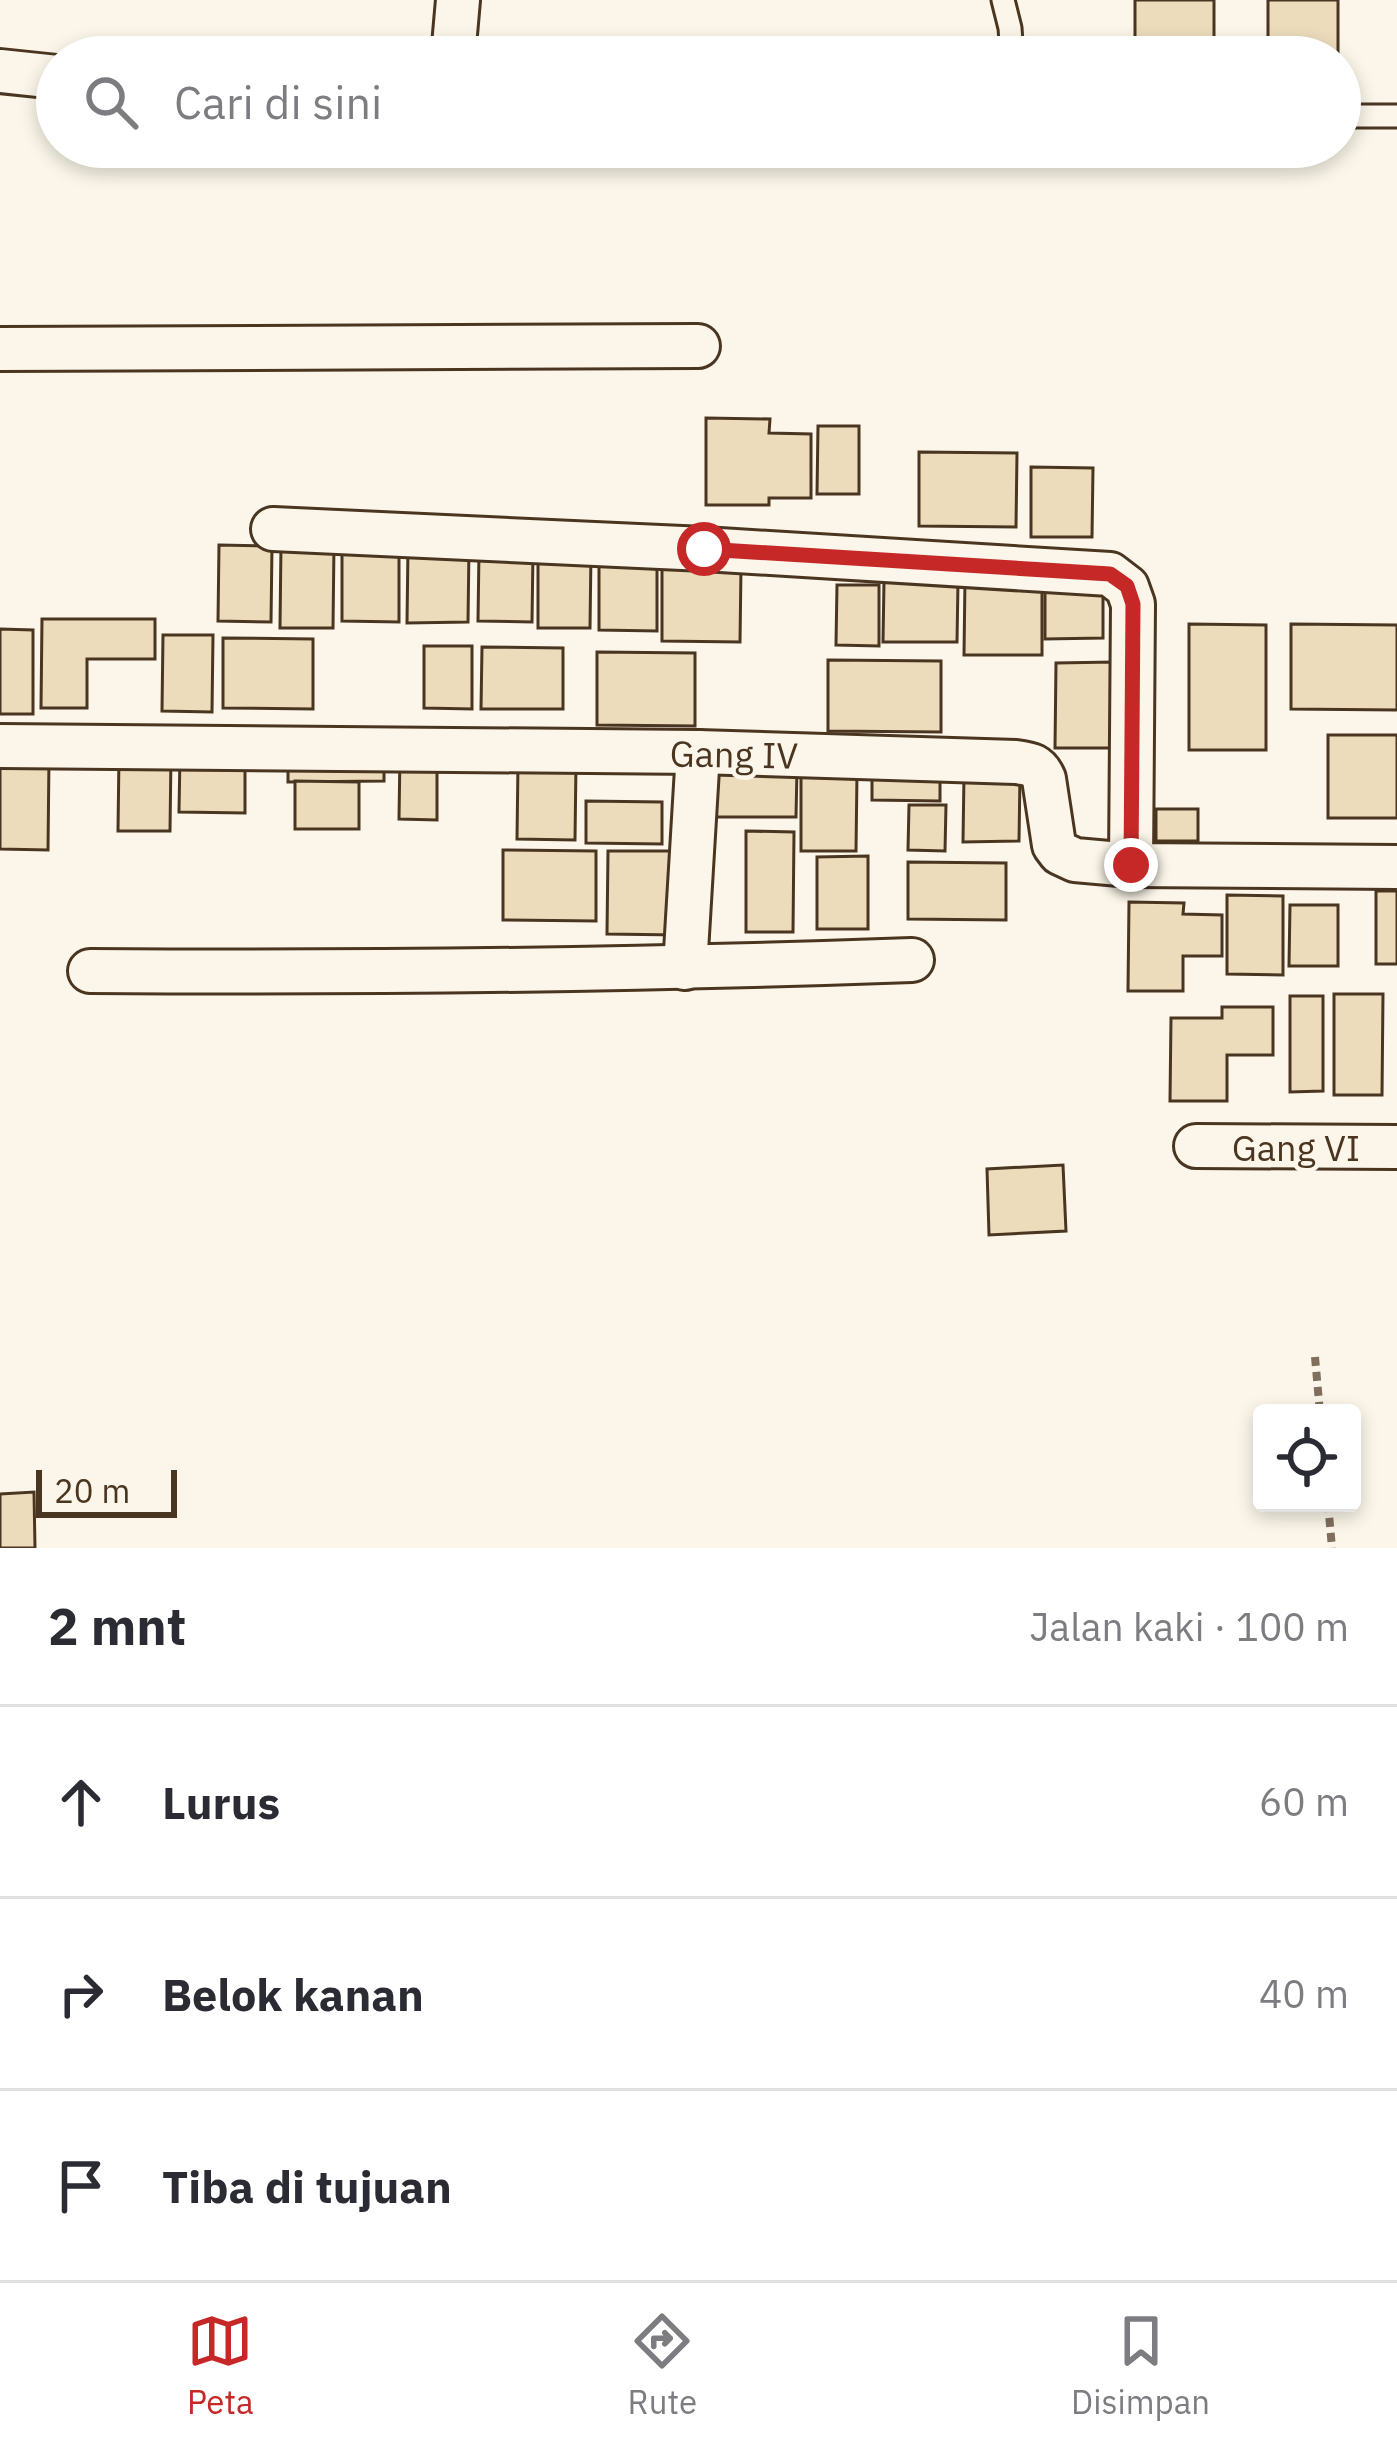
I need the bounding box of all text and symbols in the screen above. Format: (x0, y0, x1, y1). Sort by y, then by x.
search box (36, 36, 1361, 168)
icon: search (78, 69, 144, 135)
text: Cari di sini (174, 73, 382, 131)
route start (677, 522, 731, 576)
street label: Gang IV (669, 729, 799, 779)
route end (1104, 838, 1158, 892)
street label: Gang VI (1232, 1124, 1360, 1171)
map controls (1253, 1404, 1361, 1512)
button: locate (1253, 1404, 1361, 1512)
scale bar (36, 1464, 177, 1517)
text: 20 m (54, 1469, 130, 1512)
text: 2 mnt (48, 1593, 186, 1659)
text: Jalan kaki · 100 m (1029, 1601, 1349, 1652)
icon: ahead (48, 1769, 114, 1835)
text: Lurus (162, 1773, 280, 1831)
text: 60 m (1259, 1776, 1349, 1827)
icon: right (48, 1961, 114, 2027)
text: Belok kanan (162, 1965, 424, 2023)
text: 40 m (1259, 1968, 1349, 2019)
icon: arrive (48, 2153, 114, 2219)
text: Tiba di tujuan (162, 2157, 452, 2215)
tab: Peta (187, 2308, 254, 2423)
tab: Rute (628, 2308, 697, 2423)
tab: Disimpan (1071, 2308, 1210, 2423)

